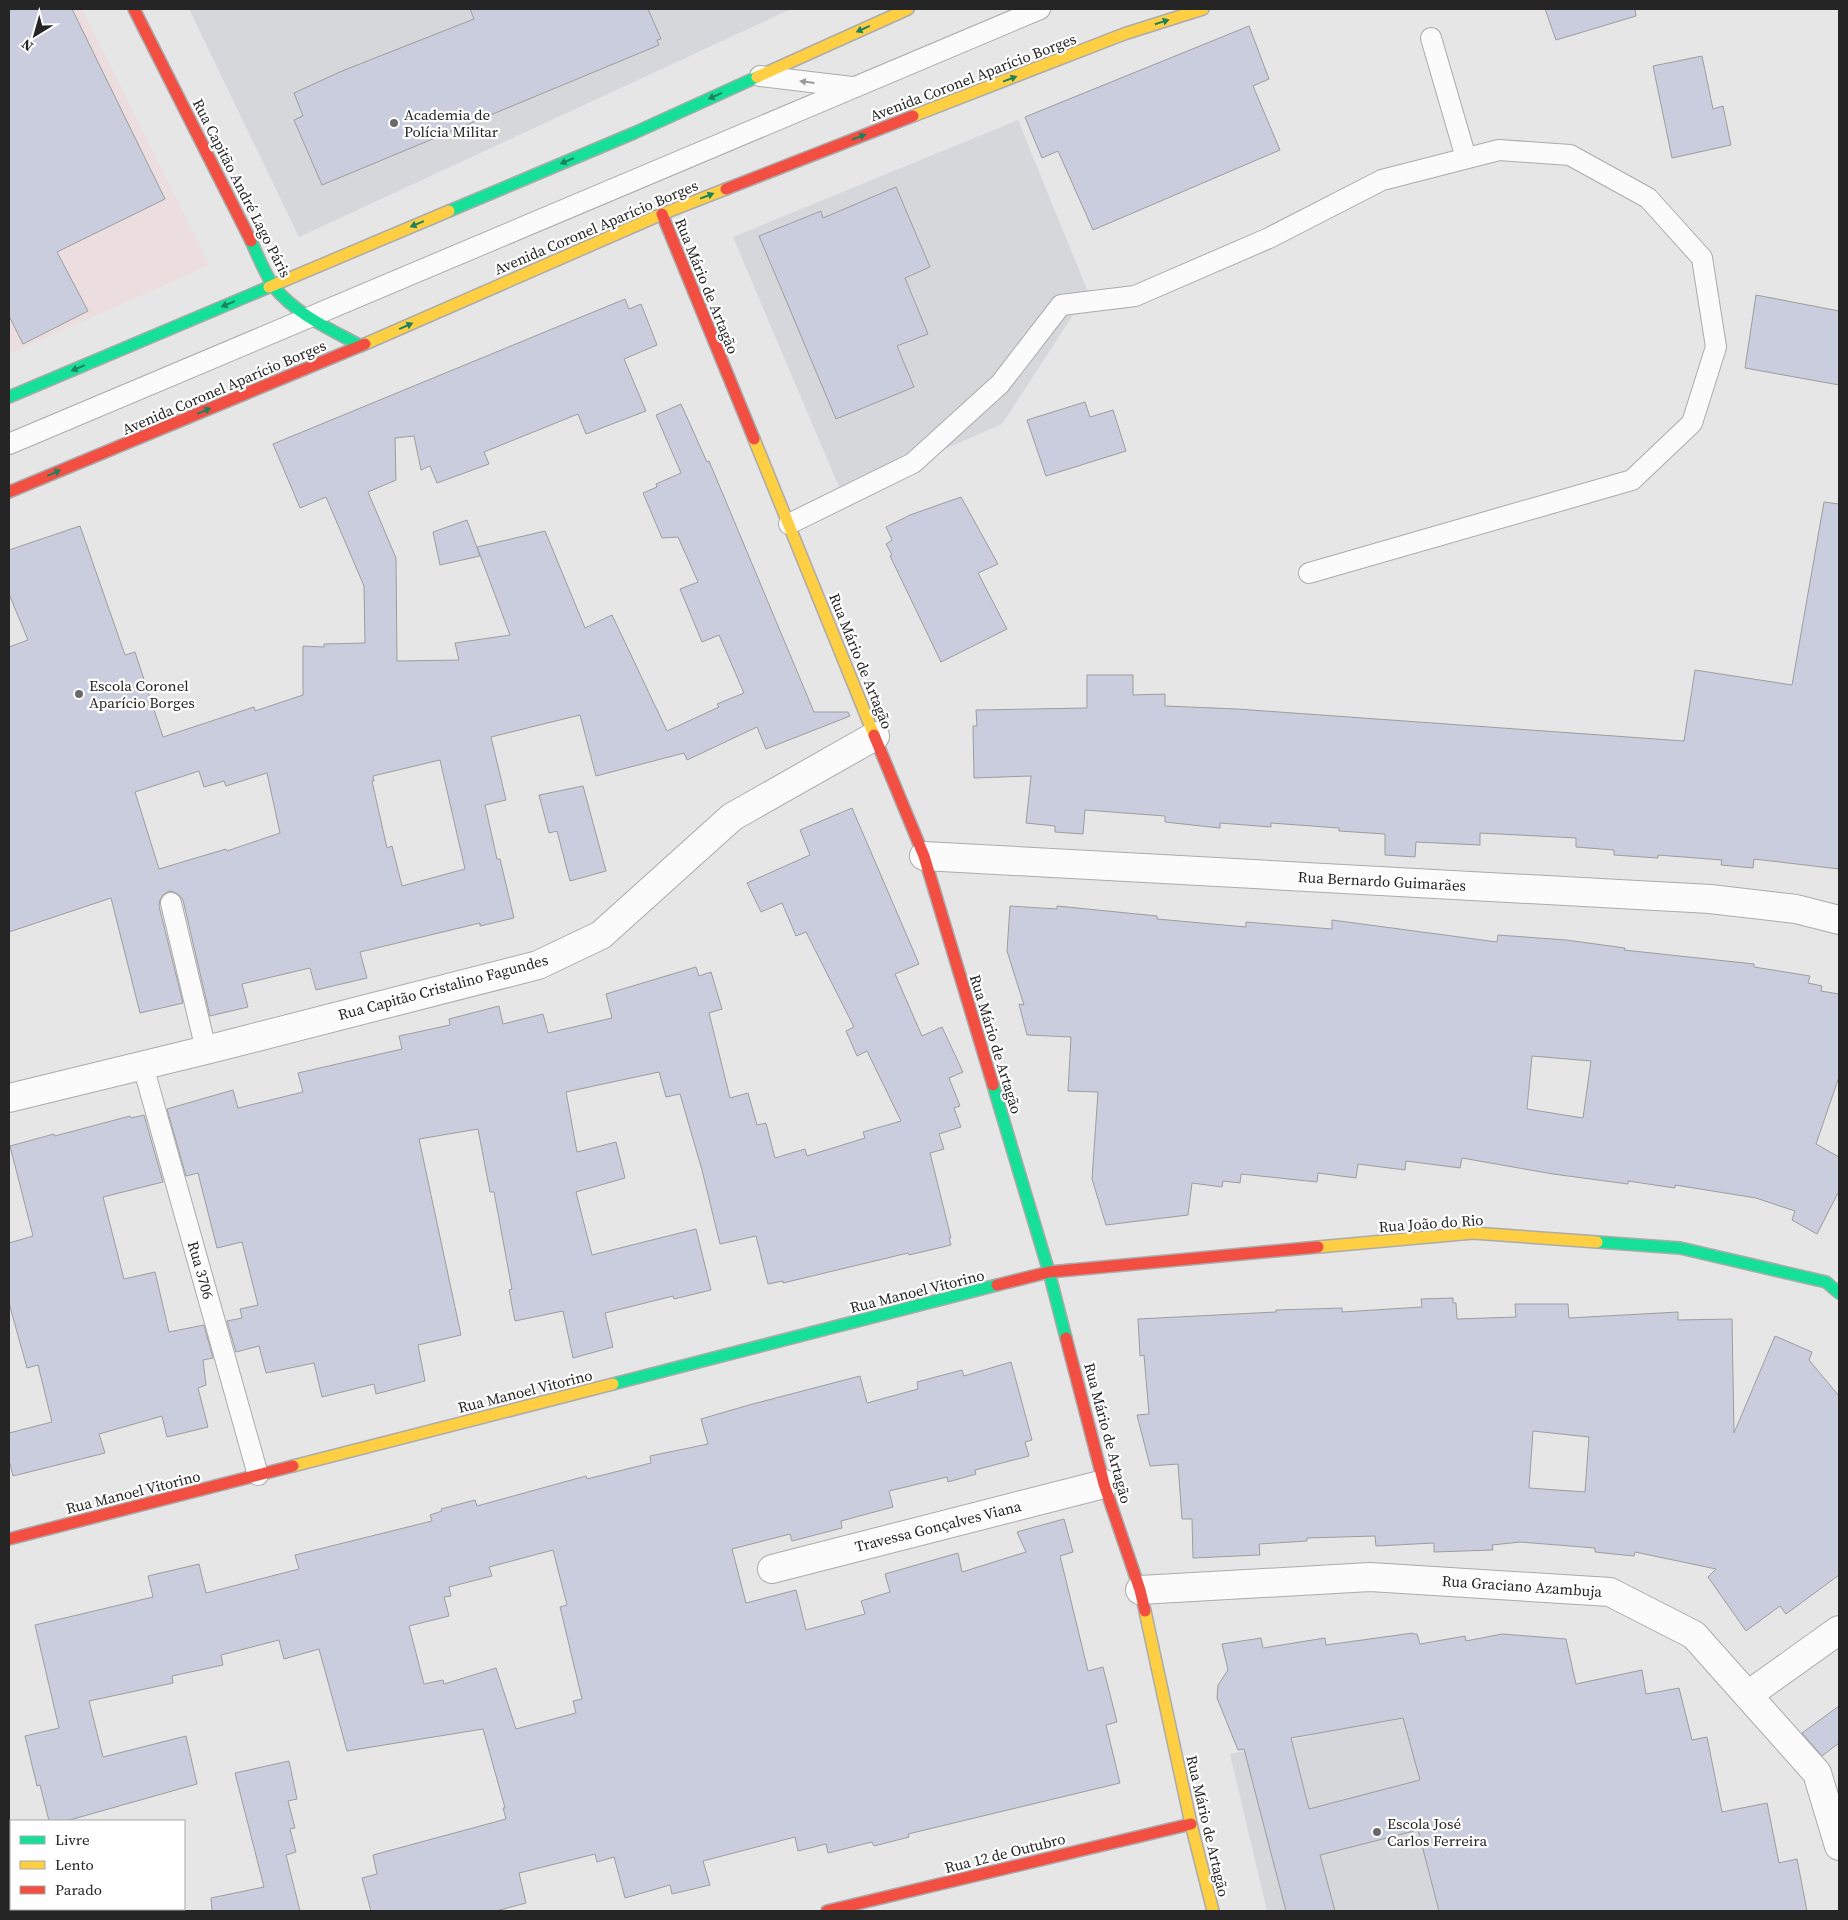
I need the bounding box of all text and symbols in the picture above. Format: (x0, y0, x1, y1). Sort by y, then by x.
north arrow (10, 10, 60, 60)
one-way arrow (1155, 18, 1170, 25)
one-way arrow (856, 25, 870, 33)
street label: Avenida Coronel Aparício Borges (867, 28, 1079, 126)
text: N (17, 34, 37, 56)
one-way arrow (1003, 75, 1018, 83)
one-way arrow (799, 78, 815, 86)
one-way arrow (708, 93, 722, 101)
street label: Rua Capitão André Lago Páris (188, 95, 296, 281)
place label: Academia de Polícia Militar (404, 104, 499, 142)
marker: Academia de Polícia Militar (388, 117, 400, 129)
one-way arrow (851, 133, 866, 141)
one-way arrow (560, 158, 574, 166)
street label: Avenida Coronel Aparício Borges (491, 174, 701, 280)
one-way arrow (700, 192, 715, 200)
street label: Rua Mário de Artagão (670, 215, 744, 357)
one-way arrow (410, 221, 424, 229)
one-way arrow (221, 300, 235, 308)
one-way arrow (399, 322, 413, 330)
street label: Avenida Coronel Aparício Borges (119, 334, 329, 440)
one-way arrow (71, 364, 85, 372)
one-way arrow (197, 407, 211, 415)
one-way arrow (47, 469, 61, 477)
street label: Rua Mário de Artagão (824, 590, 898, 732)
place label: Escola Coronel Aparício Borges (89, 675, 195, 713)
marker: Escola Coronel Aparício Borges (73, 688, 85, 700)
street label: Rua Bernardo Guimarães (1297, 866, 1467, 896)
street label: Rua Capitão Cristalino Fagundes (336, 949, 550, 1025)
street label: Rua Mário de Artagão (965, 972, 1027, 1116)
street label: Rua João do Rio (1378, 1209, 1484, 1237)
street label: Rua 3706 (183, 1239, 219, 1301)
street label: Rua Manoel Vitorino (848, 1264, 986, 1318)
street label: Rua Mário de Artagão (1079, 1360, 1137, 1506)
street label: Rua Manoel Vitorino (456, 1364, 594, 1418)
street label: Rua Manoel Vitorino (64, 1465, 202, 1519)
street label: Travessa Gonçalves Viana (853, 1495, 1024, 1557)
street label: Rua Graciano Azambuja (1441, 1570, 1603, 1602)
street label: Rua Mário de Artagão (1181, 1753, 1235, 1899)
place label: Escola José Carlos Ferreira (1387, 1813, 1487, 1851)
legend (10, 1820, 185, 1910)
marker: Escola José Carlos Ferreira (1371, 1826, 1383, 1838)
street label: Rua 12 de Outubro (942, 1828, 1068, 1878)
text: Livre (55, 1829, 90, 1850)
text: Lento (55, 1854, 94, 1875)
text: Parado (55, 1879, 102, 1900)

